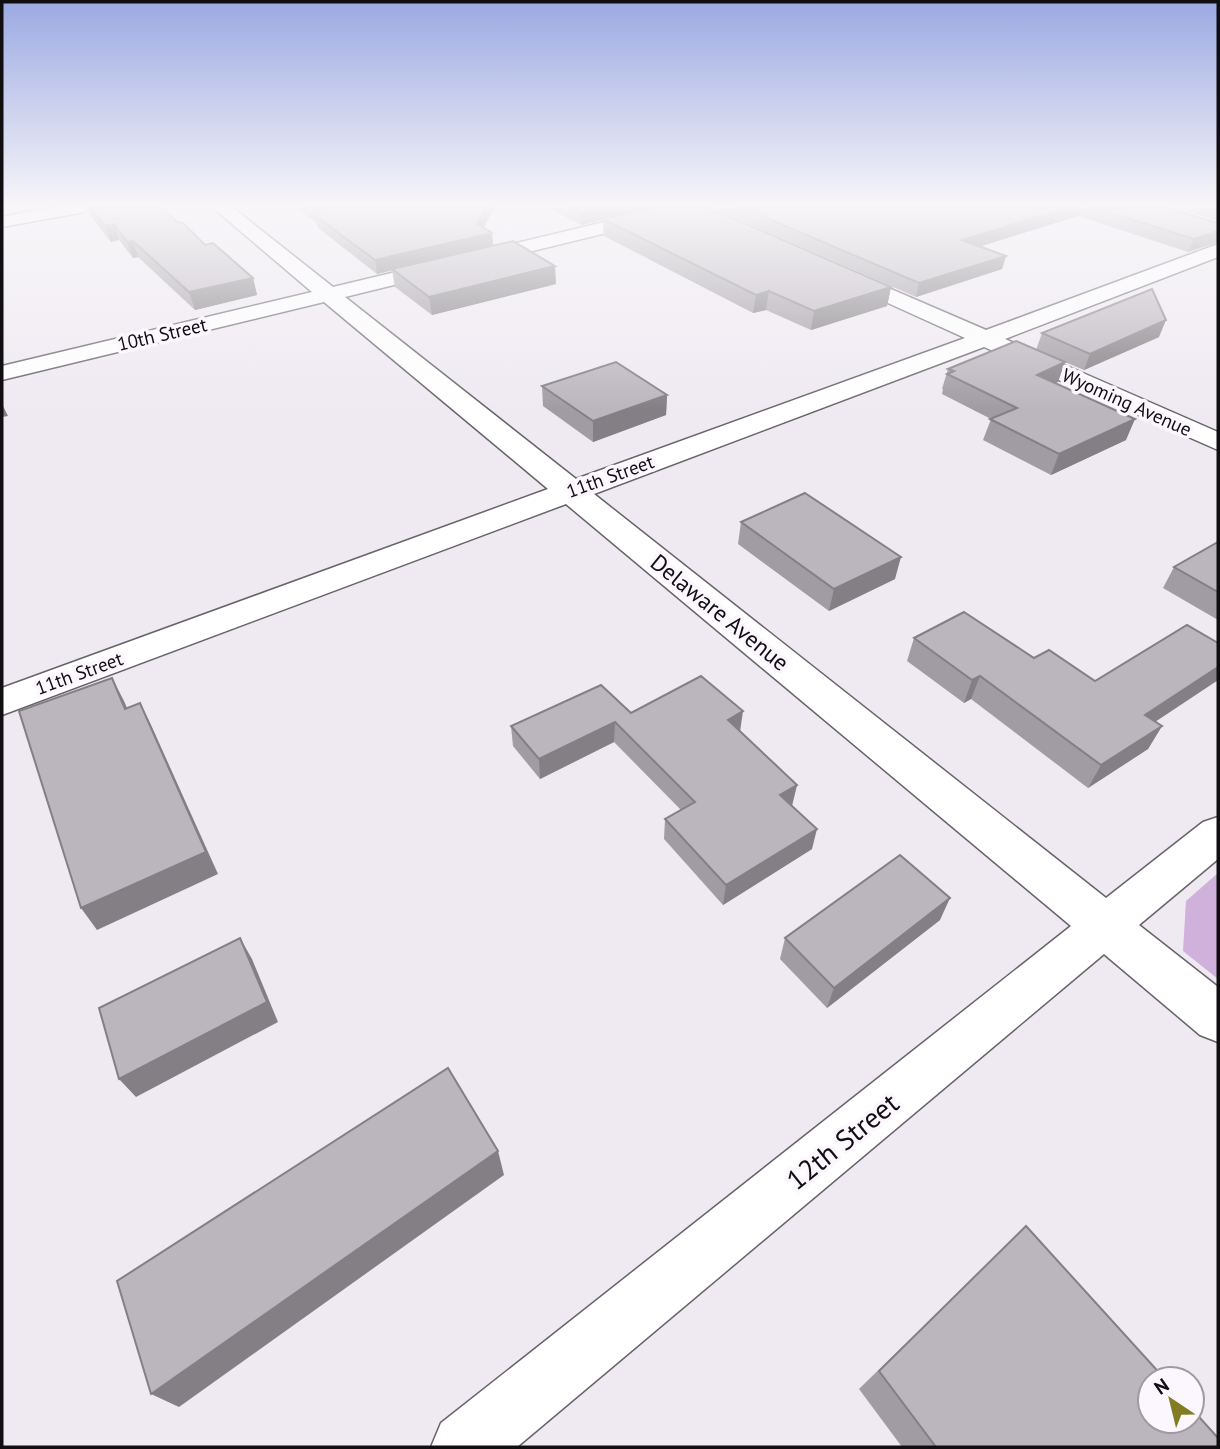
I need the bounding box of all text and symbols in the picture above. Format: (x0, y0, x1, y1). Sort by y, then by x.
street label: 10th Street (115, 312, 210, 356)
street label: Wyoming Avenue (1059, 363, 1195, 441)
street label: 11th Street (563, 449, 657, 503)
street label: Delaware Avenue (645, 547, 795, 677)
street label: 11th Street (32, 646, 126, 700)
street label: 12th Street (778, 1084, 906, 1198)
north arrow (1136, 1365, 1206, 1435)
text: N (1149, 1373, 1173, 1399)

